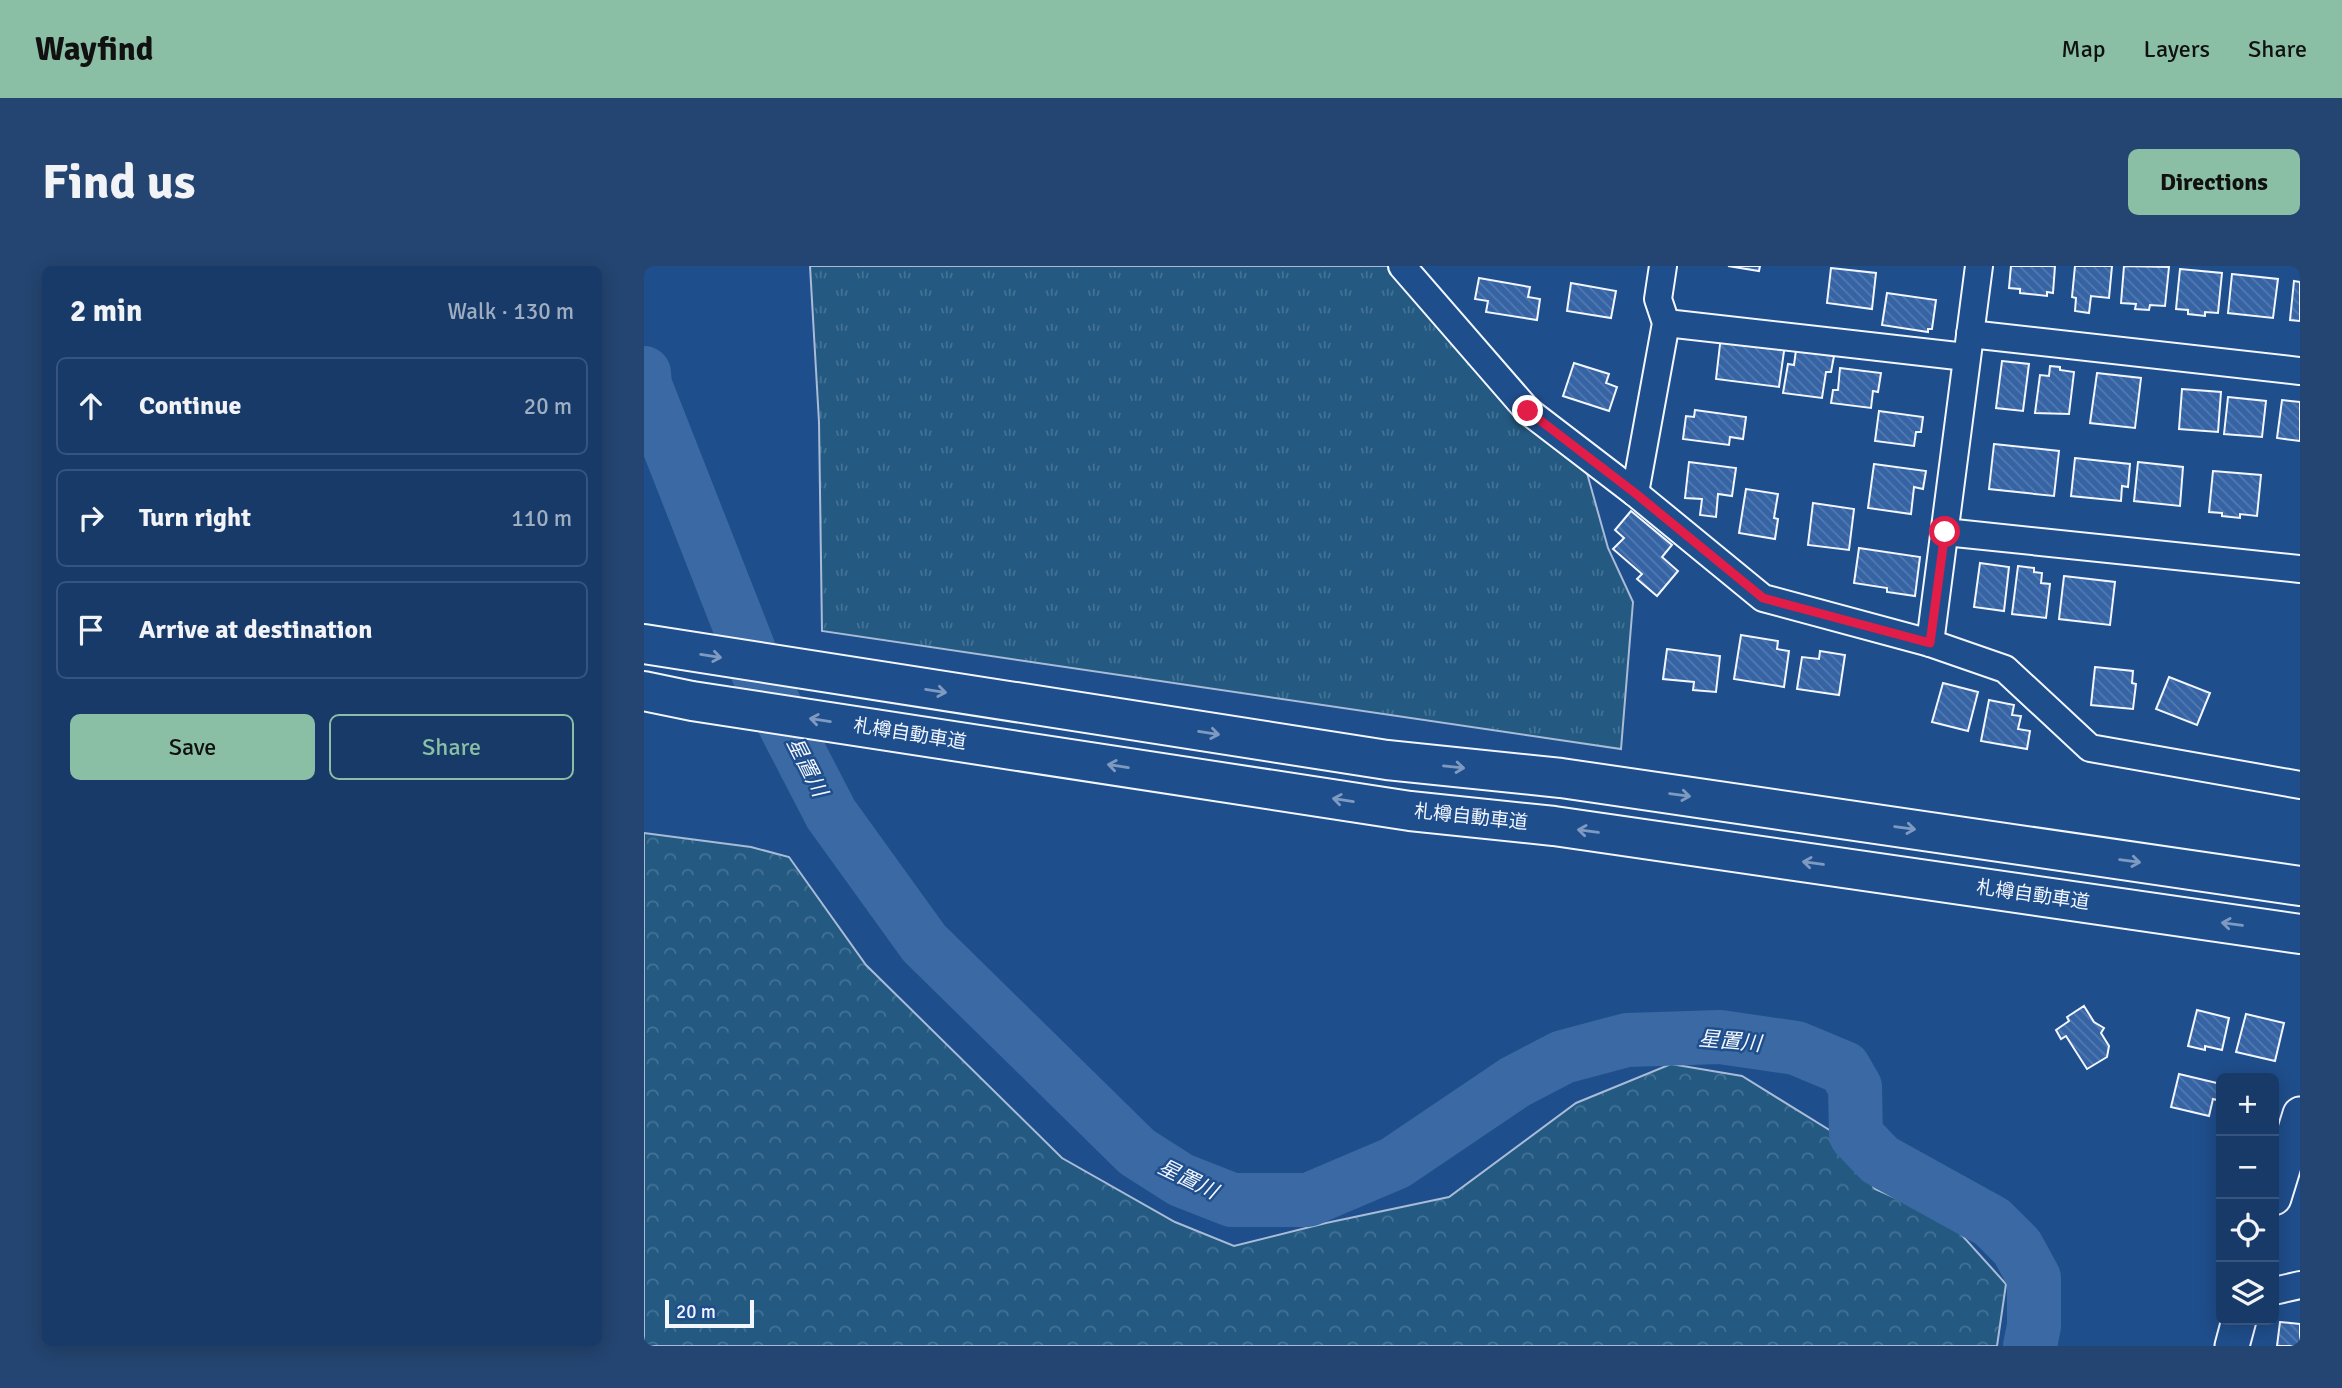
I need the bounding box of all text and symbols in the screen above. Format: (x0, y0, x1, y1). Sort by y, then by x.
text: Wayfind (35, 29, 154, 70)
text: Map (2061, 34, 2106, 64)
text: Layers (2144, 34, 2210, 64)
text: Share (2248, 34, 2307, 64)
button: Directions (2128, 149, 2300, 215)
text: Find us (42, 152, 195, 212)
text: 2 min (70, 293, 142, 330)
text: Walk · 130 m (448, 297, 574, 326)
icon: ahead (72, 387, 110, 425)
text: Continue (139, 390, 241, 422)
text: 20 m (524, 392, 572, 421)
route end (1512, 395, 1543, 426)
icon: right (72, 499, 110, 537)
text: Turn right (139, 502, 251, 534)
text: 110 m (511, 504, 572, 533)
route start (1929, 516, 1960, 547)
icon: arrive (72, 611, 110, 649)
text: Arrive at destination (139, 614, 372, 646)
one-way arrow (699, 650, 722, 663)
one-way arrow (924, 685, 947, 698)
one-way arrow (810, 713, 832, 726)
street label: 札樽自動車道 (852, 713, 968, 755)
button: Save (70, 714, 315, 780)
button: Share (329, 714, 574, 780)
one-way arrow (1197, 727, 1220, 740)
water label: 星置川 (781, 733, 834, 803)
one-way arrow (1107, 759, 1130, 772)
one-way arrow (1443, 761, 1465, 774)
one-way arrow (1668, 789, 1691, 802)
one-way arrow (1332, 794, 1355, 807)
street label: 札樽自動車道 (1413, 799, 1529, 835)
one-way arrow (1893, 822, 1916, 835)
one-way arrow (1577, 824, 1600, 837)
one-way arrow (2119, 855, 2141, 868)
one-way arrow (1802, 857, 1825, 870)
street label: 札樽自動車道 (1975, 875, 2091, 915)
one-way arrow (2222, 917, 2244, 930)
water label: 星置川 (1697, 1025, 1765, 1057)
map controls (2216, 1073, 2279, 1325)
button: + (2216, 1073, 2279, 1136)
button: − (2216, 1136, 2279, 1199)
water label: 星置川 (1154, 1154, 1224, 1205)
button: locate (2216, 1199, 2279, 1262)
button: layers (2216, 1262, 2279, 1325)
scale bar (665, 1297, 754, 1329)
text: 20 m (676, 1300, 716, 1324)

